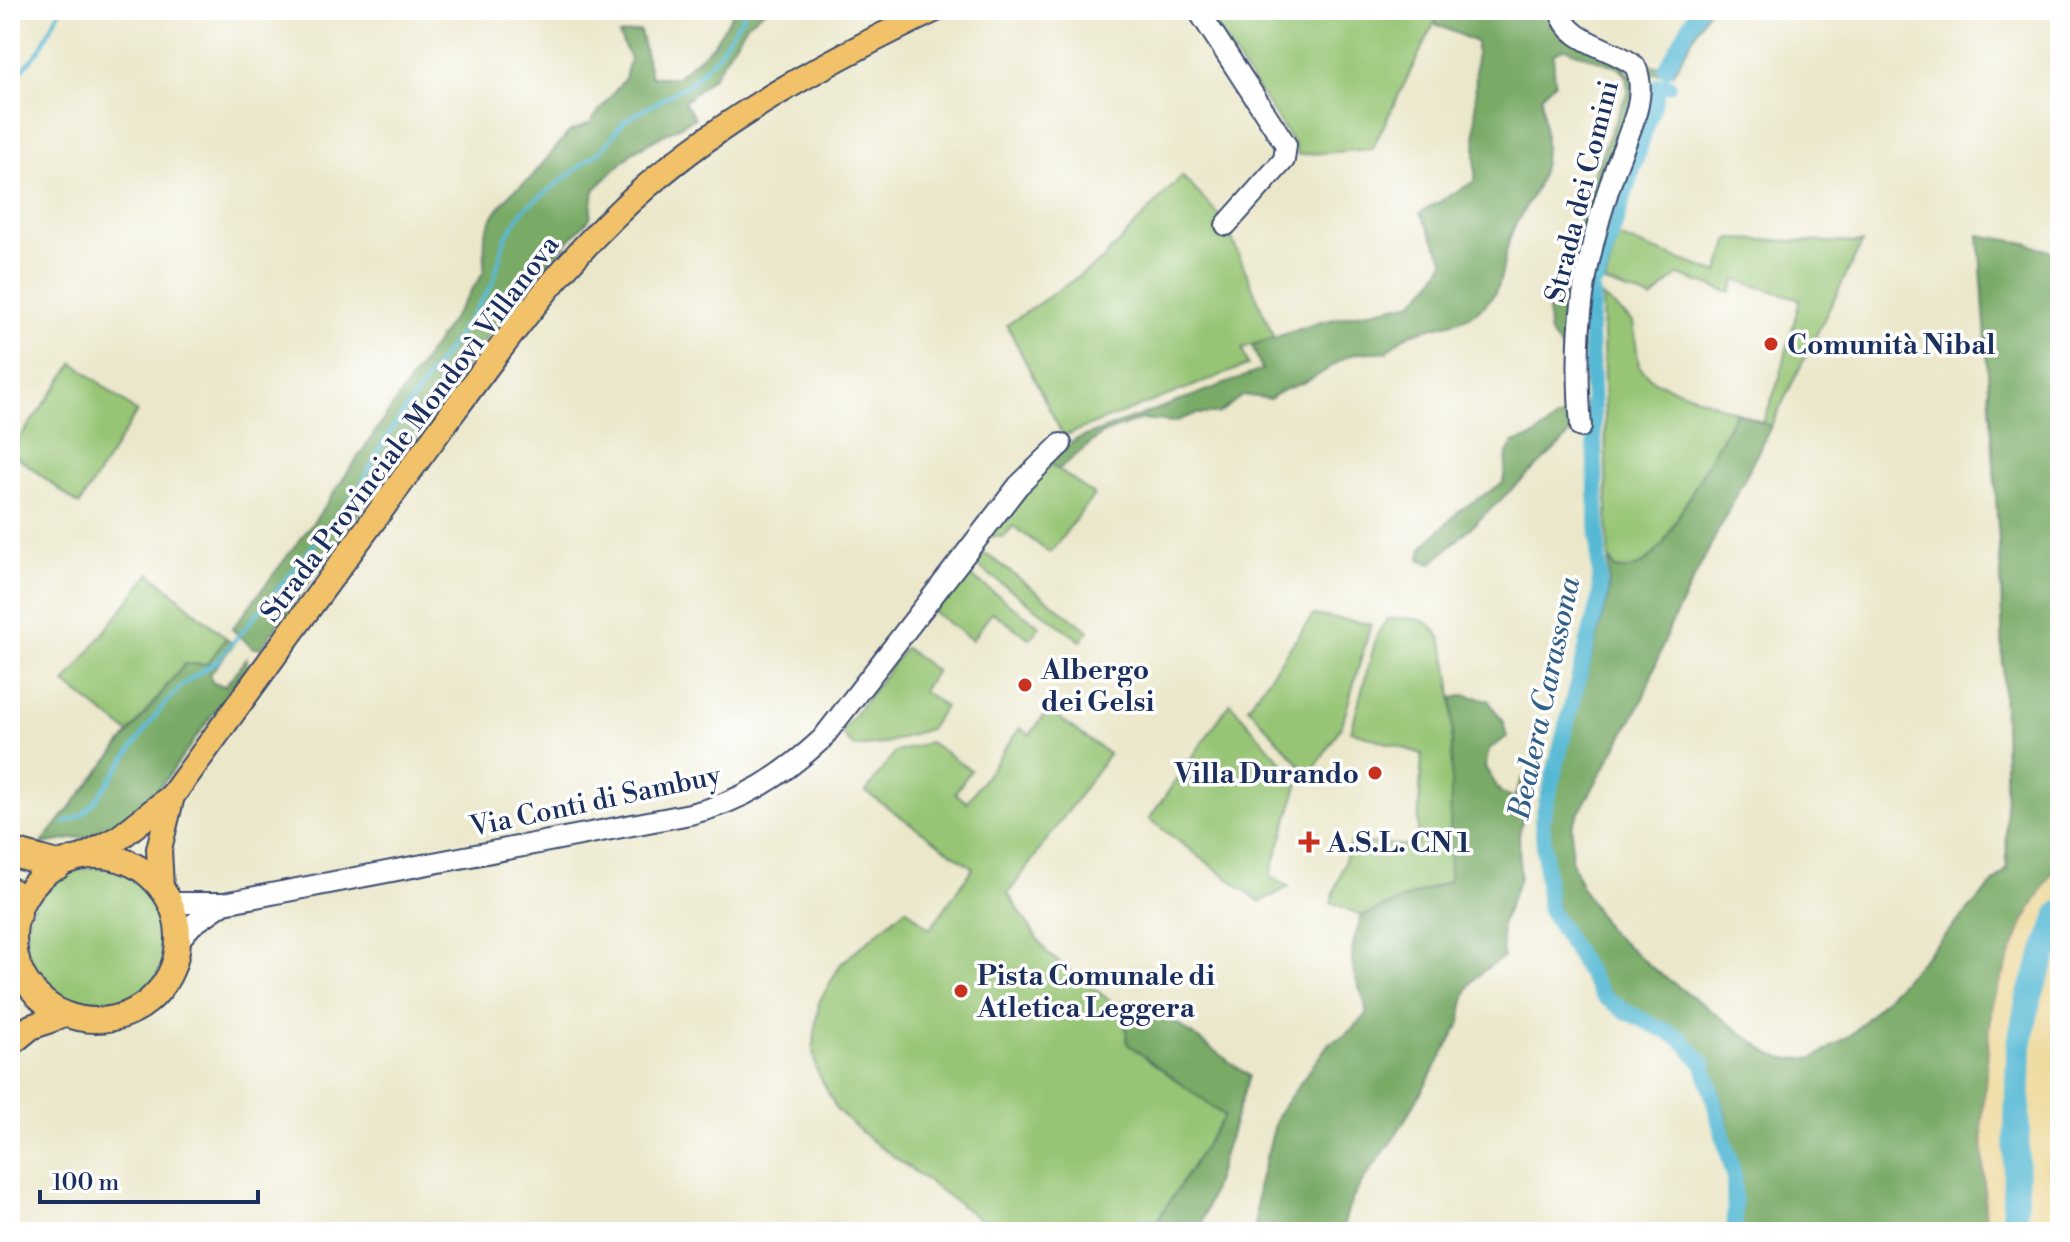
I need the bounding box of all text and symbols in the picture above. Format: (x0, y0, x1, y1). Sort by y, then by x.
street label: Strada dei Comini (1538, 77, 1627, 306)
street label: Strada Provinciale Mondovì Villanova (253, 228, 568, 629)
place label: Comunità Nibal (1787, 328, 1996, 363)
marker: Comunità Nibal (1762, 335, 1780, 353)
water label: Bealera Carassona (1501, 573, 1589, 824)
place label: Albergo dei Gelsi (1040, 653, 1154, 720)
marker: Albergo dei Gelsi (1016, 676, 1034, 694)
place label: Villa Durando (1173, 757, 1359, 792)
street label: Via Conti di Sambuy (466, 758, 724, 845)
marker: Villa Durando (1366, 764, 1384, 782)
place label: A.S.L. CN 1 (1326, 826, 1471, 861)
marker: A.S.L. CN 1 (1298, 831, 1320, 853)
place label: Pista Comunale di Atletica Leggera (976, 959, 1215, 1026)
marker: Pista Comunale di Atletica Leggera (952, 982, 970, 1000)
scale bar (40, 1154, 258, 1204)
text: 100 m (52, 1168, 119, 1198)

